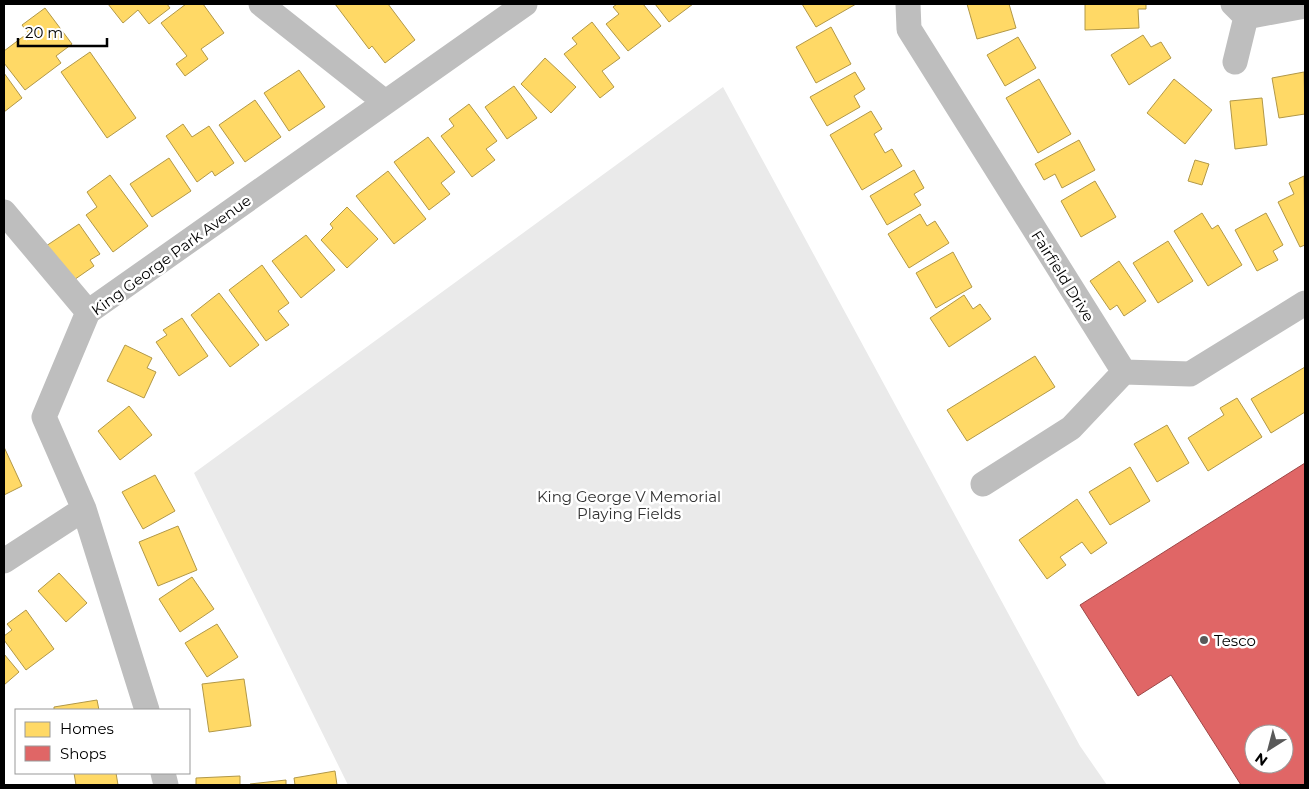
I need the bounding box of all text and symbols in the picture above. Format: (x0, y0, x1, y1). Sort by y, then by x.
scale bar (18, 15, 106, 47)
text: 20 m (25, 23, 63, 42)
street label: King George Park Avenue (87, 191, 255, 319)
street label: Fairfield Drive (1027, 227, 1099, 325)
park label: King George V Memorial Playing Fields (537, 487, 721, 523)
place label: Tesco (1214, 631, 1256, 650)
marker: Tesco (1198, 634, 1210, 646)
legend (15, 709, 190, 774)
text: Homes (60, 719, 114, 738)
north arrow (1244, 724, 1294, 774)
text: Shops (60, 744, 106, 763)
text: N (1251, 749, 1271, 770)

